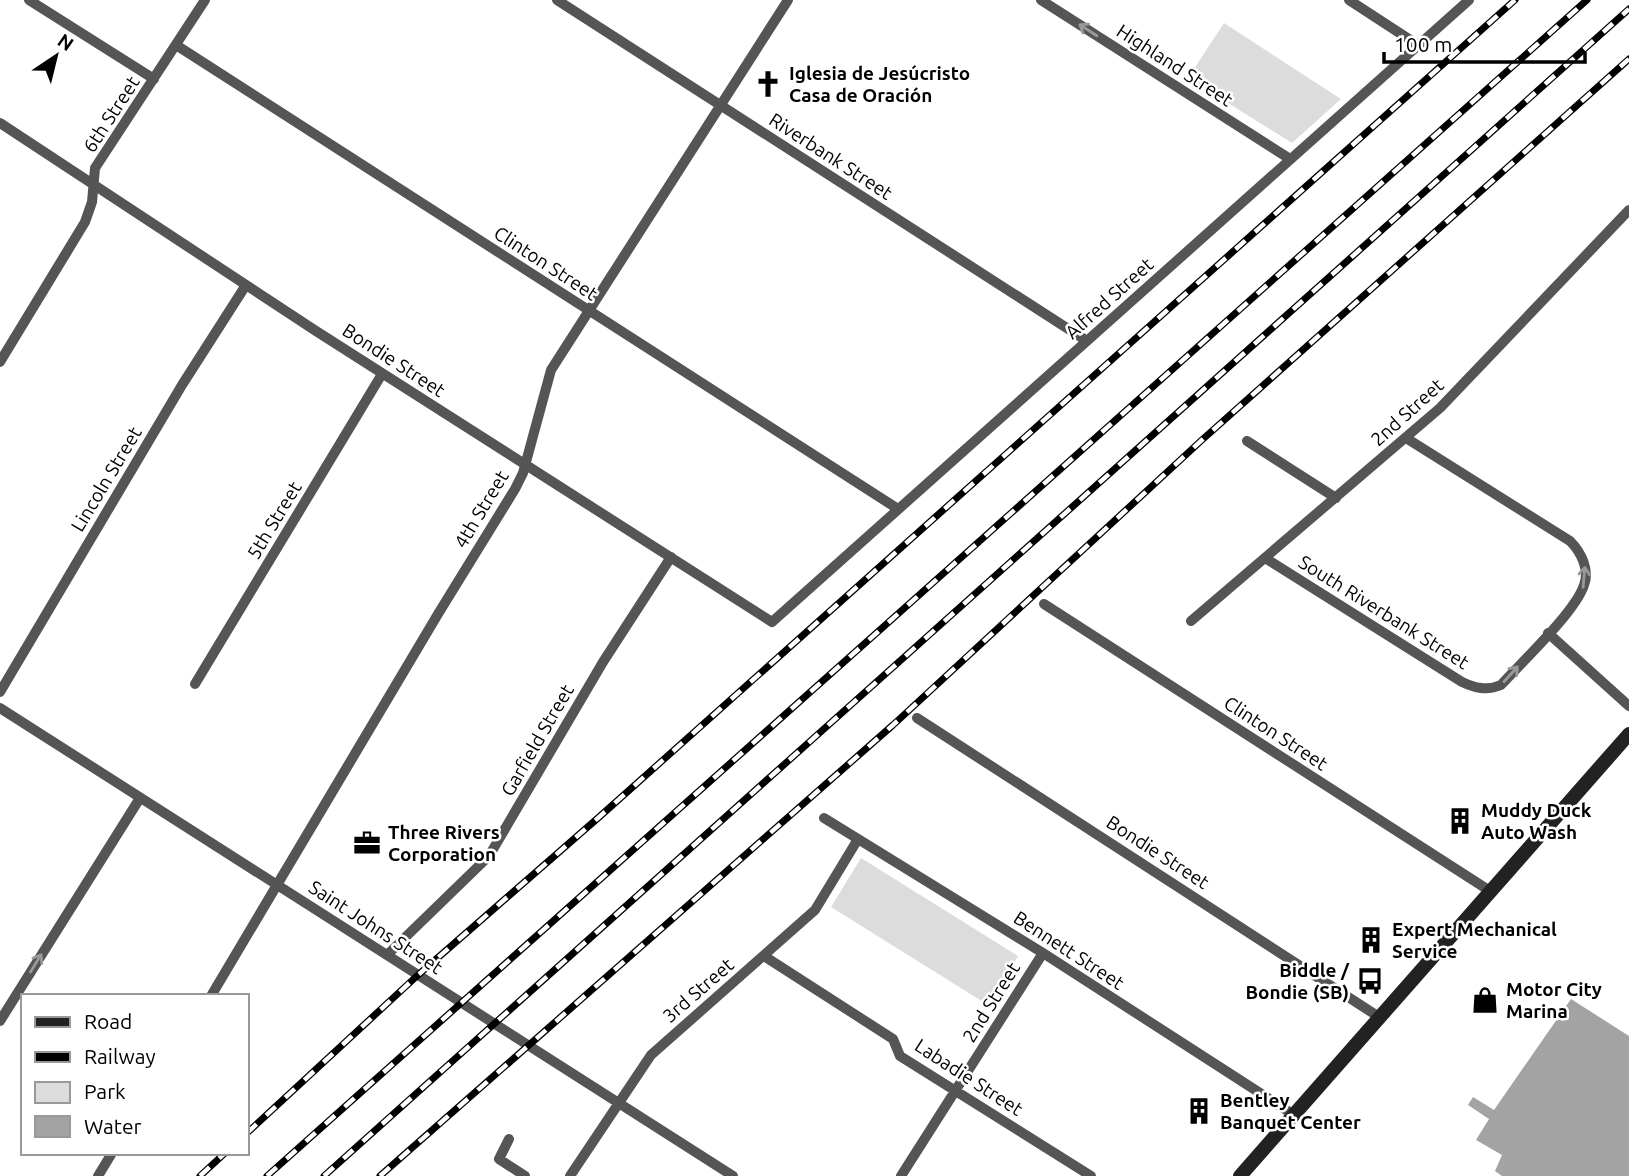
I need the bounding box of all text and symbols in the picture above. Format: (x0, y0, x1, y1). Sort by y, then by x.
street label: Highland Street (1113, 19, 1238, 111)
north arrow (21, 21, 91, 91)
scale bar (1384, 21, 1585, 65)
one-way arrow (1079, 23, 1098, 37)
text: N (54, 29, 78, 55)
text: 100 m (1394, 32, 1452, 56)
place label: Iglesia de Jesúcristo Casa de Oración (789, 62, 970, 106)
church icon: Iglesia de Jesúcristo Casa de Oración (753, 69, 783, 99)
street label: 6th Street (78, 71, 144, 156)
street label: Riverbank Street (765, 108, 897, 204)
street label: Clinton Street (490, 221, 602, 305)
street label: Alfred Street (1060, 252, 1158, 343)
street label: Bondie Street (339, 319, 450, 402)
street label: 2nd Street (1366, 373, 1448, 450)
street label: Lincoln Street (66, 422, 146, 535)
street label: 4th Street (449, 466, 513, 552)
street label: 5th Street (242, 477, 306, 563)
street label: South Riverbank Street (1295, 551, 1474, 674)
one-way arrow (1578, 566, 1591, 589)
one-way arrow (1503, 665, 1519, 683)
street label: Garfield Street (496, 680, 578, 800)
street label: Clinton Street (1220, 691, 1332, 775)
place label: Muddy Duck Auto Wash (1481, 799, 1592, 843)
building icon: Muddy Duck Auto Wash (1445, 806, 1475, 836)
street label: Bondie Street (1103, 811, 1214, 894)
place label: Three Rivers Corporation (388, 821, 500, 865)
office icon: Three Rivers Corporation (352, 828, 382, 858)
street label: Saint Johns Street (305, 876, 447, 979)
street label: Bennett Street (1010, 906, 1129, 994)
place label: Expert Mechanical Service (1392, 918, 1557, 962)
building icon: Expert Mechanical Service (1356, 925, 1386, 955)
street label: 3rd Street (658, 953, 738, 1027)
one-way arrow (30, 954, 44, 974)
street label: 2nd Street (958, 958, 1024, 1046)
place label: Biddle / Bondie (SB) (1245, 959, 1350, 1003)
bus stop icon: Biddle / Bondie (SB) (1355, 966, 1385, 996)
place label: Motor City Marina (1506, 978, 1602, 1022)
shop icon: Motor City Marina (1470, 985, 1500, 1015)
legend (21, 994, 248, 1155)
text: Road (84, 1009, 132, 1033)
street label: Labadie Street (911, 1034, 1027, 1120)
text: Railway (84, 1044, 156, 1068)
text: Park (84, 1079, 126, 1103)
place label: Bentley Banquet Center (1220, 1089, 1361, 1133)
building icon: Bentley Banquet Center (1184, 1096, 1214, 1126)
text: Water (84, 1114, 142, 1138)

